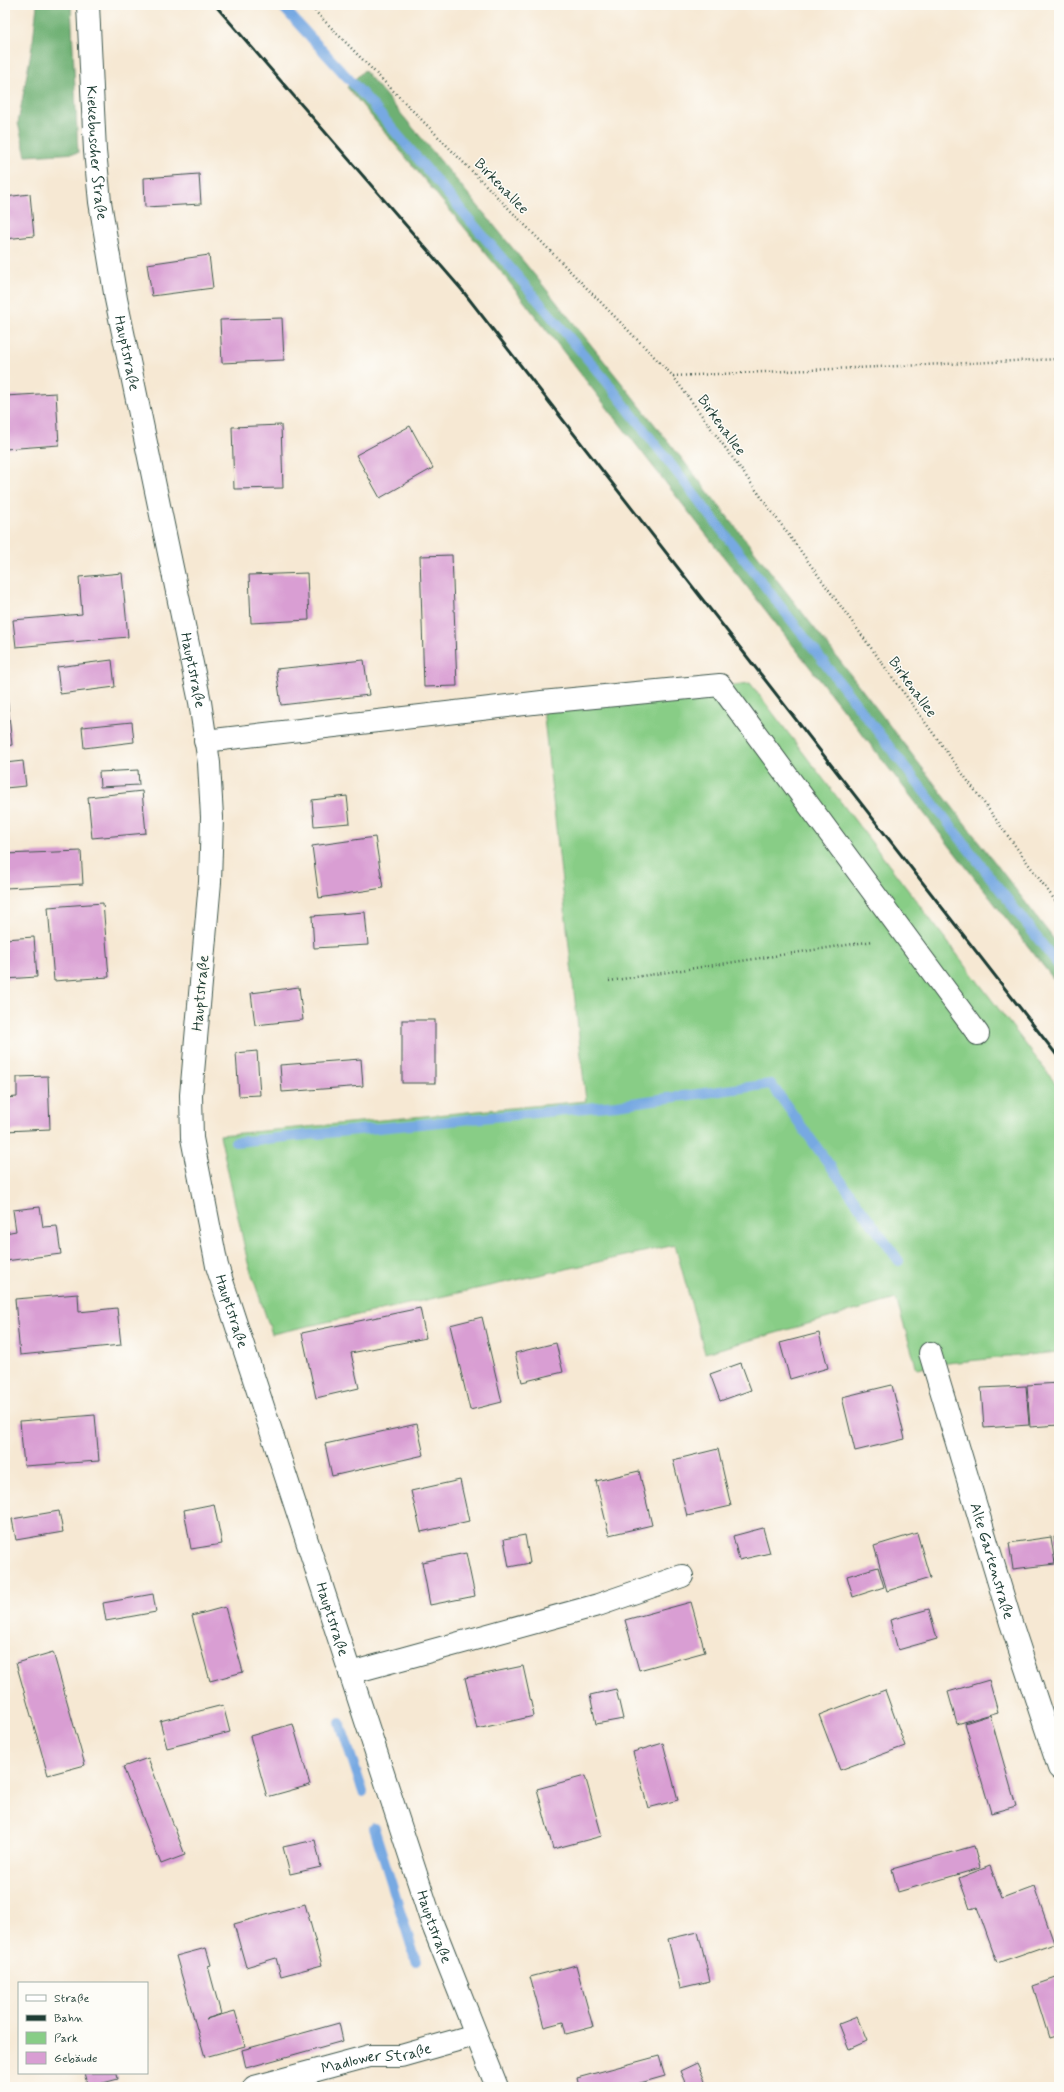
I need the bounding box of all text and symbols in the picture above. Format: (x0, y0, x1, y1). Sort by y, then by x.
street label: Kiekebuscher Straße (81, 85, 112, 222)
street label: Birkenallee (470, 154, 533, 219)
street label: Hauptstraße (109, 314, 144, 393)
street label: Birkenallee (692, 391, 750, 460)
street label: Hauptstraße (175, 631, 210, 709)
street label: Birkenallee (883, 653, 941, 722)
street label: Hauptstraße (188, 954, 214, 1032)
street label: Hauptstraße (209, 1272, 252, 1351)
street label: Alte Gartenstraße (965, 1501, 1018, 1622)
street label: Hauptstraße (310, 1580, 353, 1659)
street label: Hauptstraße (411, 1888, 456, 1967)
legend (18, 1982, 148, 2074)
text: Straße (54, 1991, 89, 2007)
text: Bahn (54, 2011, 84, 2027)
text: Park (54, 2031, 78, 2047)
street label: Madlower Straße (319, 2039, 434, 2079)
text: Gebäude (54, 2051, 97, 2067)

